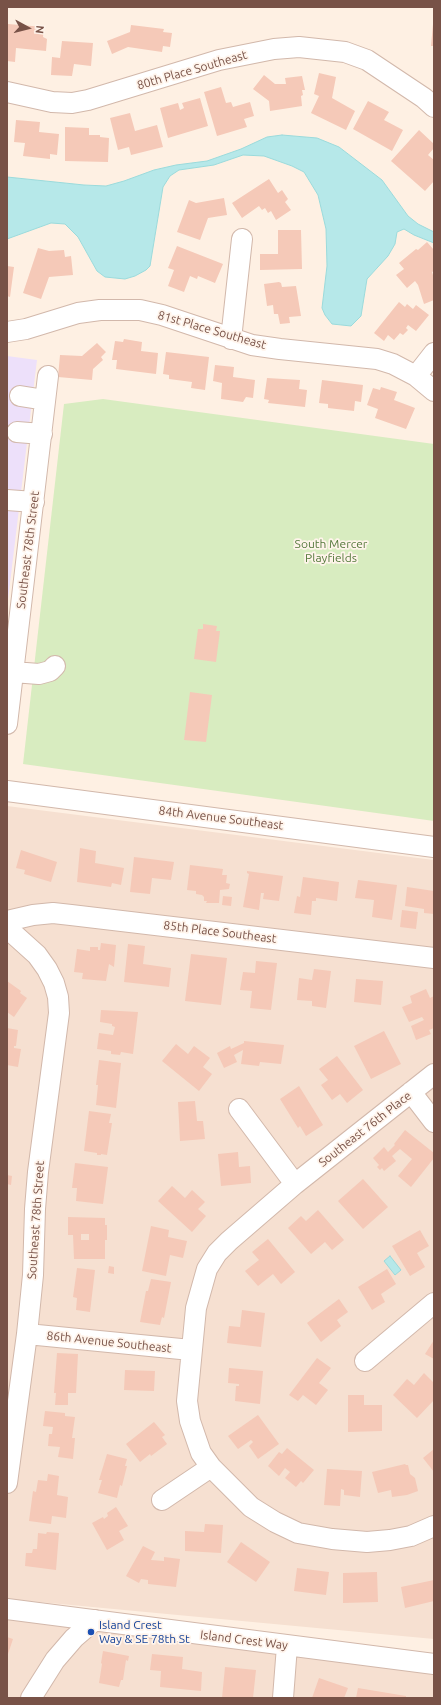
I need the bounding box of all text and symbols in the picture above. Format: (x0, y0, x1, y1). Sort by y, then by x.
north arrow (8, 8, 48, 48)
text: N (33, 25, 46, 34)
street label: 80th Place Southeast (135, 47, 249, 93)
street label: 81st Place Southeast (156, 308, 268, 352)
street label: Southeast 78th Street (14, 490, 42, 610)
park label: South Mercer Playfields (295, 537, 367, 565)
street label: 84th Avenue Southeast (158, 803, 284, 833)
street label: 85th Place Southeast (163, 918, 277, 946)
street label: Southeast 76th Place (316, 1088, 414, 1170)
street label: Southeast 78th Street (25, 1160, 47, 1280)
street label: 86th Avenue Southeast (46, 1328, 172, 1356)
place label: Island Crest Way & SE 78th St (99, 1618, 190, 1646)
marker: Island Crest Way & SE 78th St (86, 1627, 96, 1637)
street label: Island Crest Way (199, 1627, 289, 1653)

